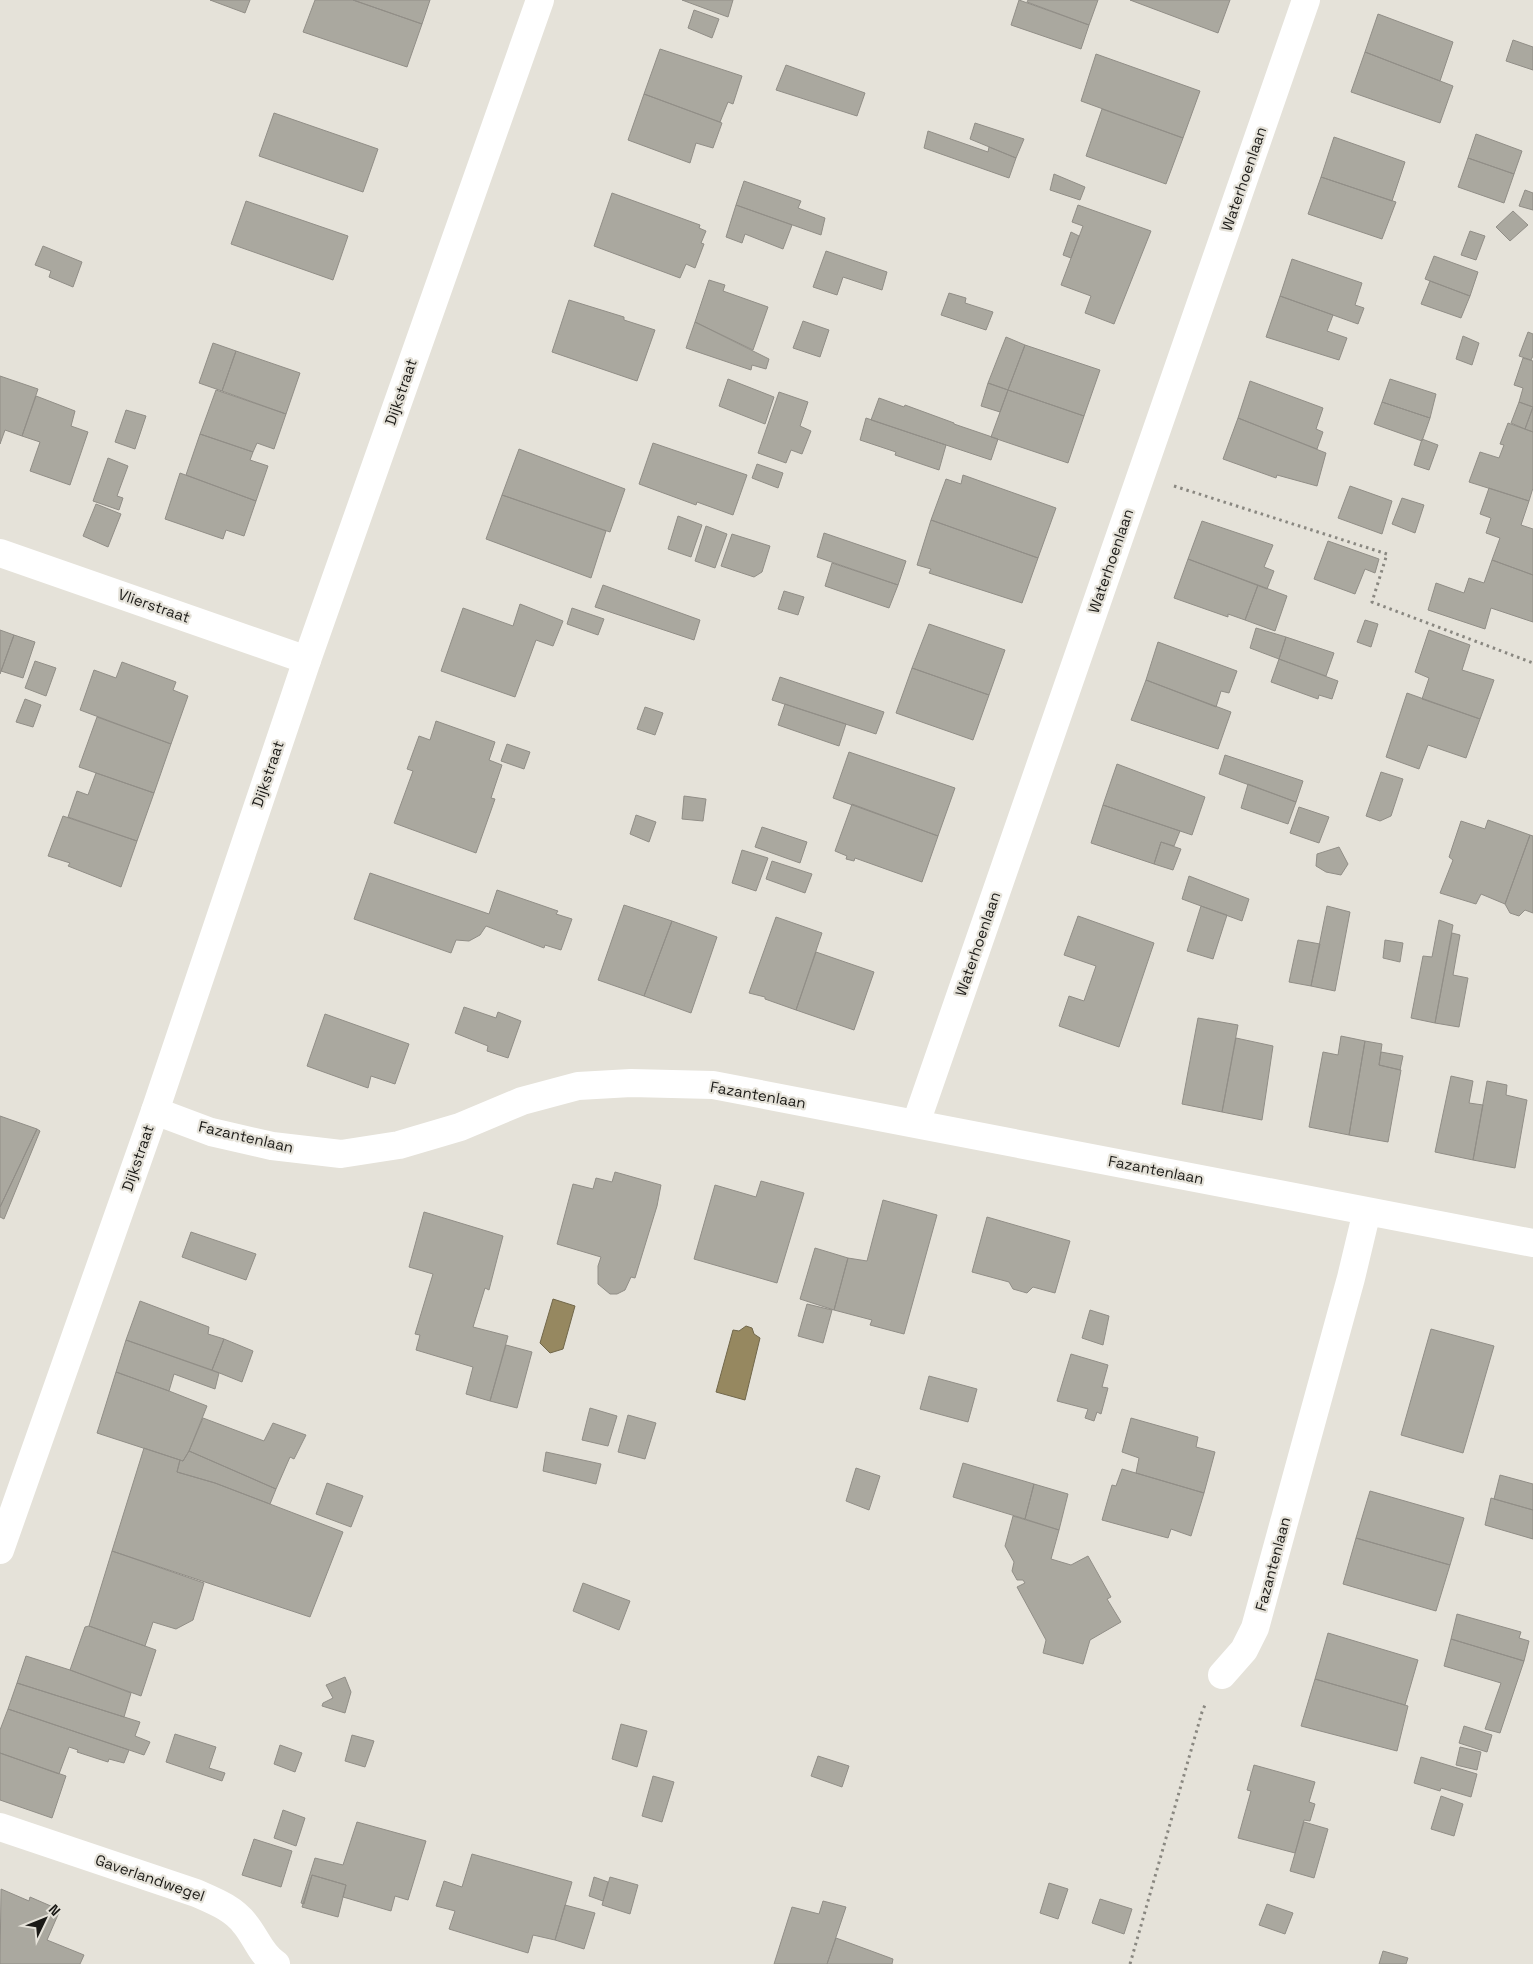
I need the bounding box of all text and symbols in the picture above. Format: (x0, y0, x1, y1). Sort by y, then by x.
street label: Waterhoenlaan (1217, 124, 1270, 233)
street label: Dijkstraat (380, 356, 421, 428)
street label: Waterhoenlaan (1084, 506, 1137, 615)
street label: Vlierstraat (116, 584, 193, 627)
street label: Dijkstraat (247, 738, 288, 810)
street label: Waterhoenlaan (951, 889, 1004, 998)
street label: Fazantenlaan (709, 1077, 807, 1112)
street label: Fazantenlaan (197, 1116, 295, 1157)
street label: Dijkstraat (117, 1122, 158, 1194)
street label: Fazantenlaan (1107, 1151, 1205, 1188)
street label: Fazantenlaan (1251, 1515, 1294, 1613)
street label: Gaverlandwegel (93, 1850, 207, 1905)
north arrow (20, 1894, 70, 1944)
text: N (45, 1901, 64, 1920)

